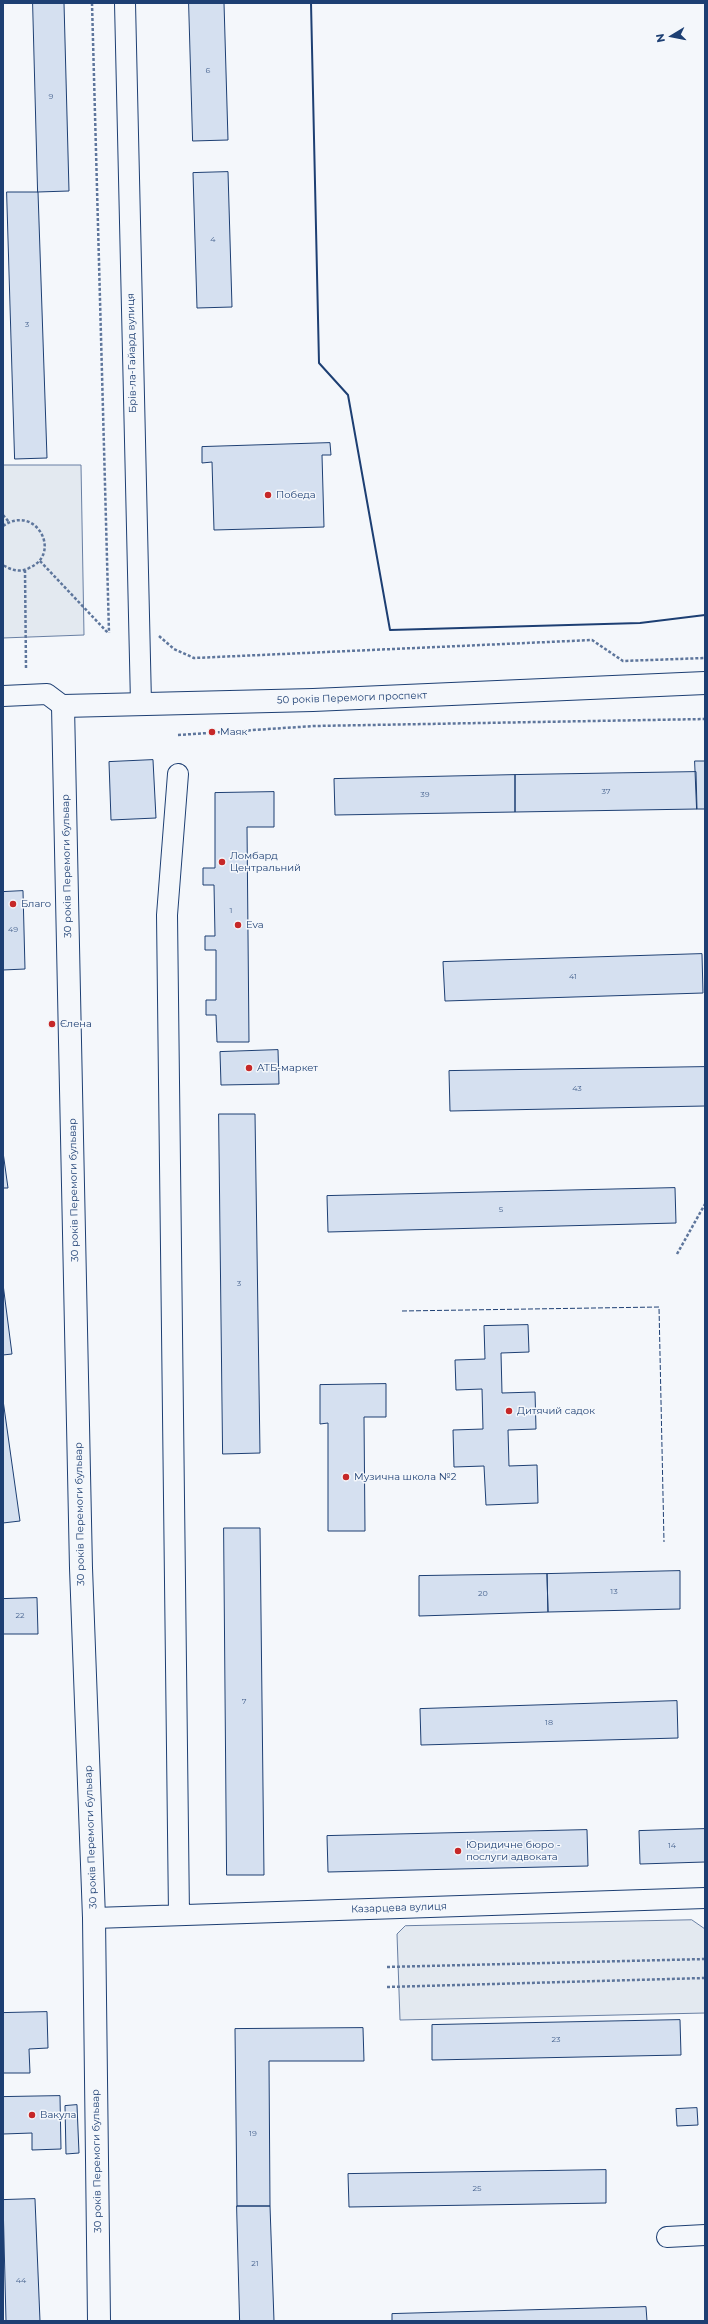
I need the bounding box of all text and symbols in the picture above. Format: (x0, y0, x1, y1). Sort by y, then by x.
north arrow (652, 16, 692, 56)
text: N (653, 32, 668, 44)
house number: 6 (206, 66, 210, 76)
house number: 9 (49, 92, 53, 102)
house number: 4 (210, 235, 216, 245)
street label: Брів-ла-Гайард вулиця (125, 293, 139, 413)
house number: 3 (25, 320, 29, 330)
place label: Победа (276, 489, 316, 501)
marker: Победа (263, 490, 273, 500)
street label: 50 років Перемоги проспект (277, 689, 427, 707)
place label: Маяк (220, 726, 247, 738)
marker: Маяк (207, 727, 217, 737)
house number: 37 (601, 787, 611, 797)
house number: 39 (420, 790, 430, 800)
street label: 30 років Перемоги бульвар (60, 794, 74, 938)
place label: Ломбард Центральний (230, 850, 301, 874)
marker: Ломбард Центральний (217, 857, 227, 867)
place label: Благо (21, 898, 51, 910)
marker: Благо (8, 899, 18, 909)
house number: 1 (230, 906, 232, 916)
place label: Eva (246, 919, 264, 931)
marker: Eva (233, 920, 243, 930)
house number: 49 (8, 925, 18, 935)
house number: 41 (569, 972, 577, 982)
place label: Єлена (60, 1018, 92, 1030)
marker: Єлена (47, 1019, 57, 1029)
place label: АТБ-маркет (257, 1062, 318, 1074)
marker: АТБ-маркет (244, 1063, 254, 1073)
house number: 43 (572, 1084, 582, 1094)
street label: 30 років Перемоги бульвар (67, 1118, 81, 1262)
house number: 5 (499, 1205, 503, 1215)
house number: 3 (237, 1279, 241, 1289)
place label: Дитячий садок (517, 1405, 595, 1417)
marker: Дитячий садок (504, 1406, 514, 1416)
street label: 30 років Перемоги бульвар (73, 1442, 87, 1586)
place label: Музична школа №2 (354, 1471, 457, 1483)
marker: Музична школа №2 (341, 1472, 351, 1482)
house number: 13 (610, 1587, 618, 1597)
house number: 20 (478, 1589, 488, 1599)
house number: 22 (15, 1611, 25, 1621)
house number: 7 (242, 1697, 246, 1707)
house number: 18 (545, 1718, 553, 1728)
street label: 30 років Перемоги бульвар (82, 1765, 100, 1909)
place label: Юридичне бюро - послуги адвоката (466, 1839, 560, 1862)
house number: 14 (668, 1841, 676, 1851)
marker: Юридичне бюро - послуги адвоката (453, 1846, 463, 1856)
street label: Казарцева вулиця (351, 1900, 447, 1916)
house number: 23 (551, 2035, 561, 2045)
street label: 30 років Перемоги бульвар (90, 2089, 104, 2233)
place label: Вакула (40, 2109, 76, 2121)
marker: Вакула (27, 2110, 37, 2120)
house number: 19 (249, 2129, 257, 2139)
house number: 25 (472, 2184, 482, 2194)
house number: 21 (251, 2259, 259, 2269)
house number: 44 (16, 2276, 26, 2286)

